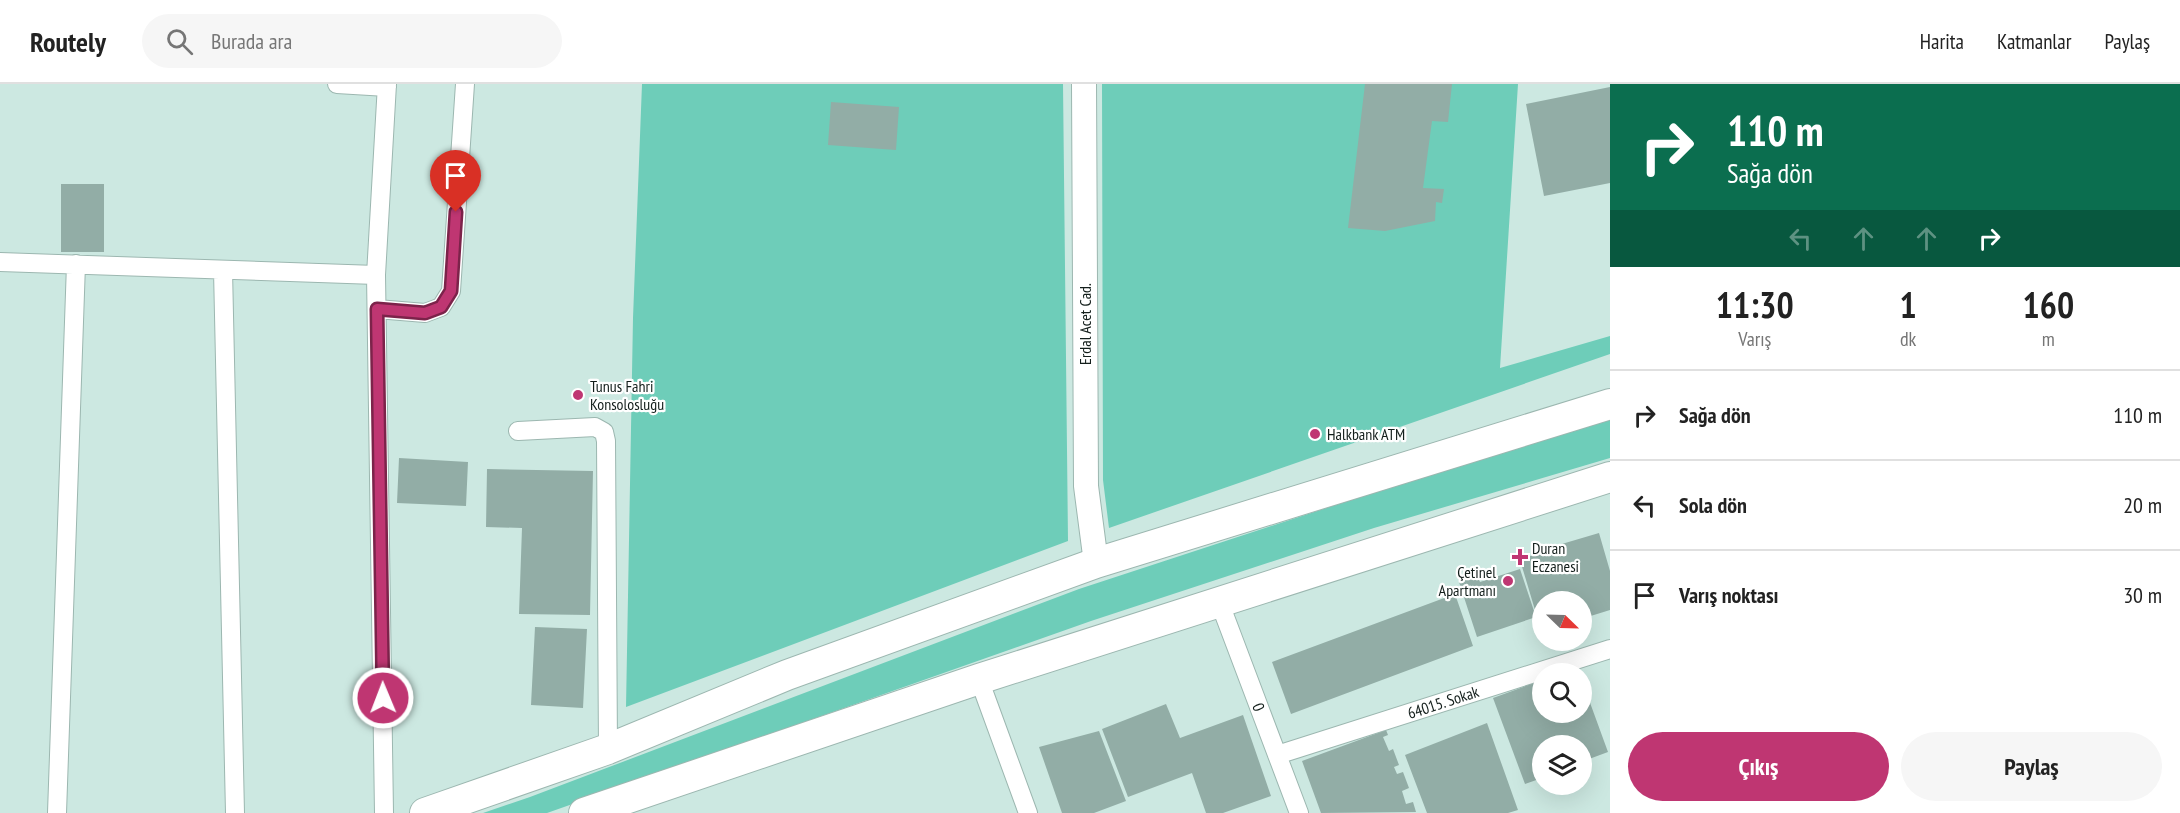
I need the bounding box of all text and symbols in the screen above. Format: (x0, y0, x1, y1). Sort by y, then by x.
search box (142, 14, 562, 68)
text: Routely (30, 23, 106, 60)
icon: search (163, 25, 196, 58)
text: Burada ara (211, 27, 292, 55)
text: Harita (1920, 28, 1964, 55)
text: Katmanlar (1997, 28, 2071, 55)
text: Paylaş (2104, 28, 2150, 55)
text: 110 m (1727, 103, 1824, 158)
icon: right (1628, 108, 1706, 186)
pin (430, 150, 481, 212)
text: Sağa dön (1727, 156, 1813, 190)
icon: arrive (439, 159, 472, 192)
icon: left (1784, 222, 1817, 255)
icon: ahead (1847, 222, 1880, 255)
icon: ahead (1910, 222, 1943, 255)
icon: right (1973, 222, 2006, 255)
text: 11:30 (1716, 281, 1794, 328)
text: 1 (1900, 281, 1917, 328)
text: 160 (2023, 281, 2074, 328)
street label: Erdal Acet Cad. (1075, 283, 1095, 365)
text: Varış (1738, 326, 1771, 352)
text: dk (1900, 326, 1916, 352)
text: m (2042, 326, 2055, 352)
place label: Tunus Fahri Konsolosluğu (590, 376, 664, 414)
marker: Tunus Fahri Konsolosluğu (571, 388, 585, 402)
icon: right (1628, 399, 1661, 432)
text: Sağa dön (1679, 401, 1751, 429)
text: 110 m (2113, 401, 2162, 429)
place label: Halkbank ATM (1327, 424, 1405, 444)
marker: Halkbank ATM (1308, 427, 1322, 441)
icon: left (1628, 489, 1661, 522)
text: Sola dön (1679, 491, 1747, 519)
text: 20 m (2123, 491, 2162, 519)
place label: Duran Eczanesi (1532, 538, 1579, 576)
marker: Duran Eczanesi (1513, 550, 1527, 564)
place label: Çetinel Apartmanı (1439, 562, 1496, 600)
marker: Çetinel Apartmanı (1501, 574, 1515, 588)
icon: arrive (1628, 579, 1661, 612)
text: Varış noktası (1679, 581, 1779, 609)
text: 30 m (2123, 581, 2162, 609)
north arrow (1532, 591, 1592, 651)
map controls (1532, 591, 1592, 795)
button: search (1532, 663, 1592, 723)
position arrow (351, 666, 415, 730)
street label: 64015. Sokak (1405, 681, 1482, 723)
street label: 0 (1248, 700, 1270, 714)
button: Çıkış (1628, 732, 1889, 801)
button: Paylaş (1901, 732, 2162, 801)
button: layers (1532, 735, 1592, 795)

